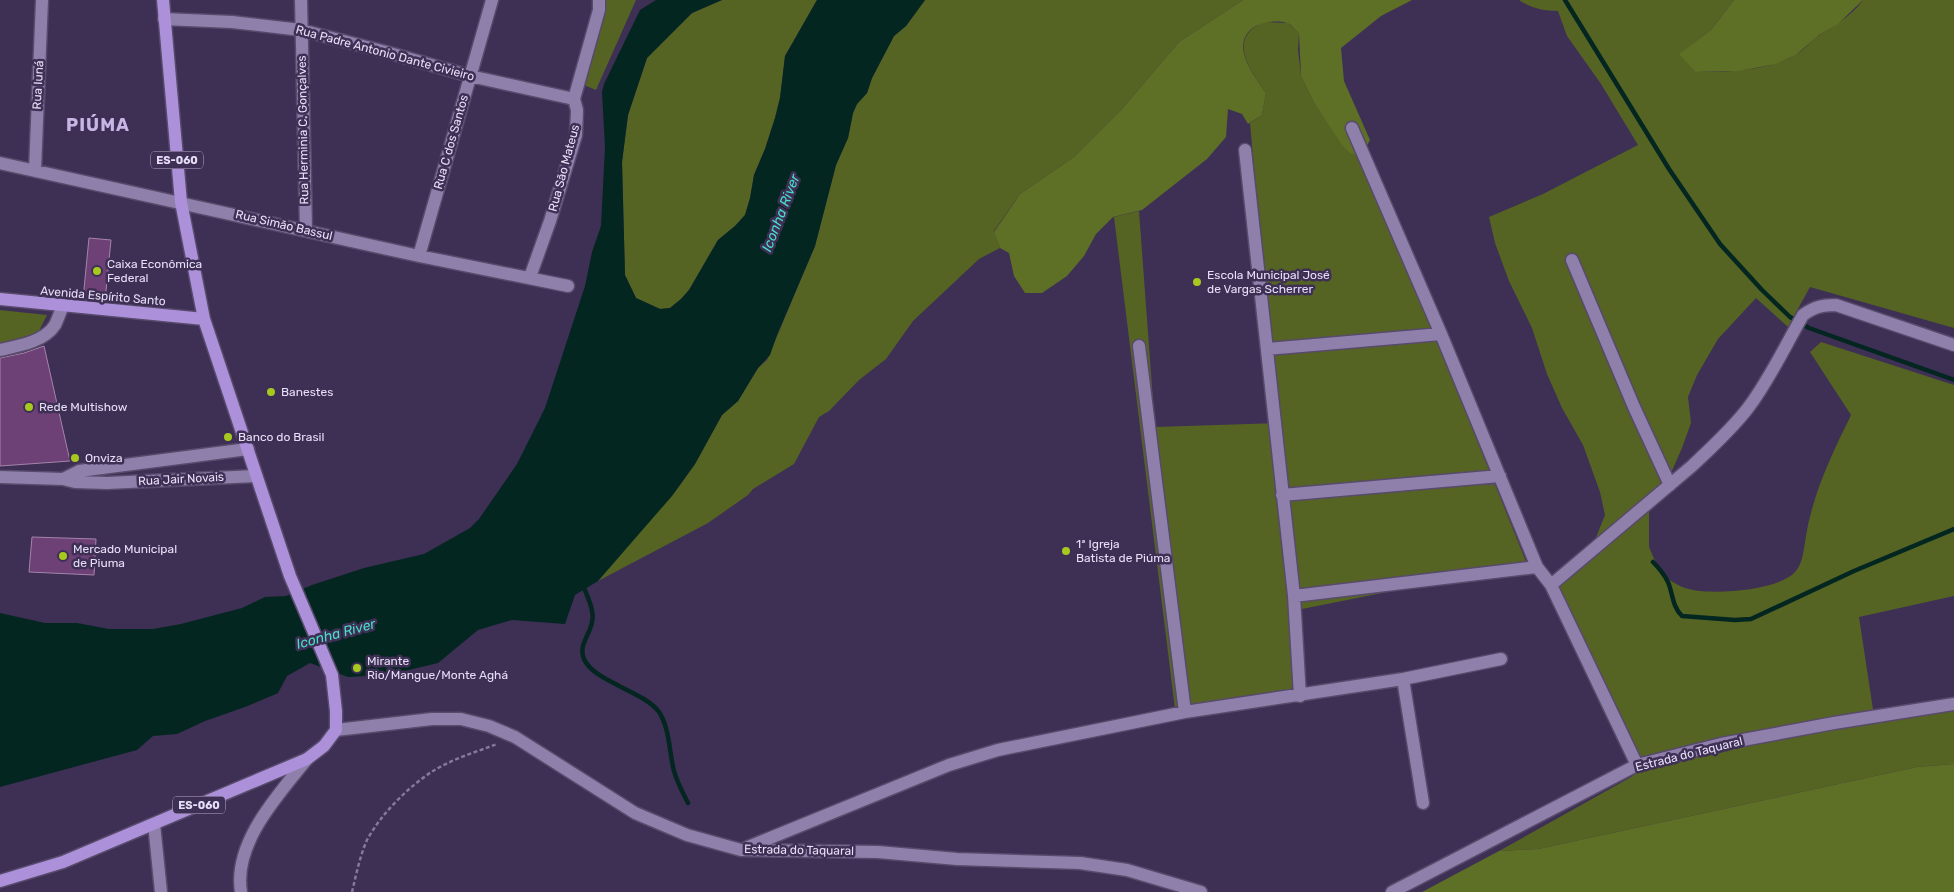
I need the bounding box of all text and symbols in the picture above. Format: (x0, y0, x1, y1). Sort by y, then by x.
street label: Rua Padre Antonio Dante Civieiro (294, 22, 476, 84)
street label: Rua Herminia C. Gonçalves (295, 55, 311, 205)
street label: Rua Iuná (30, 60, 46, 110)
street label: Rua C dos Santos (431, 93, 471, 191)
district label: PIÚMA (66, 114, 130, 136)
street label: Rua São Mateus (546, 123, 582, 213)
road number: ES-060 (151, 152, 203, 168)
water label: Iconha River (758, 171, 804, 254)
street label: Rua Simão Bassul (234, 207, 334, 243)
place label: Caixa Econômica Federal (107, 257, 202, 285)
marker: Caixa Econômica Federal (91, 265, 103, 277)
place label: Escola Municipal José de Vargas Scherrer (1207, 268, 1330, 296)
marker: Escola Municipal José de Vargas Scherrer (1191, 276, 1203, 288)
street label: Avenida Espírito Santo (40, 284, 166, 308)
place label: Banestes (281, 385, 333, 399)
marker: Banestes (265, 386, 277, 398)
place label: Rede Multishow (39, 400, 128, 414)
marker: Rede Multishow (23, 401, 35, 413)
place label: Banco do Brasil (238, 430, 324, 444)
marker: Banco do Brasil (222, 431, 234, 443)
place label: Onviza (85, 451, 123, 465)
marker: Onviza (69, 452, 81, 464)
street label: Rua Jair Novais (138, 470, 224, 488)
place label: 1ª Igreja Batista de Piúma (1076, 537, 1170, 565)
place label: Mercado Municipal de Piuma (73, 542, 177, 570)
marker: 1ª Igreja Batista de Piúma (1060, 545, 1072, 557)
marker: Mercado Municipal de Piuma (57, 550, 69, 562)
water label: Iconha River (294, 615, 378, 653)
place label: Mirante Rio/Mangue/Monte Aghá (367, 654, 508, 682)
marker: Mirante Rio/Mangue/Monte Aghá (351, 662, 363, 674)
street label: Estrada do Taquaral (1634, 734, 1744, 774)
road number: ES-060 (173, 796, 225, 814)
street label: Estrada do Taquaral (744, 842, 854, 858)

